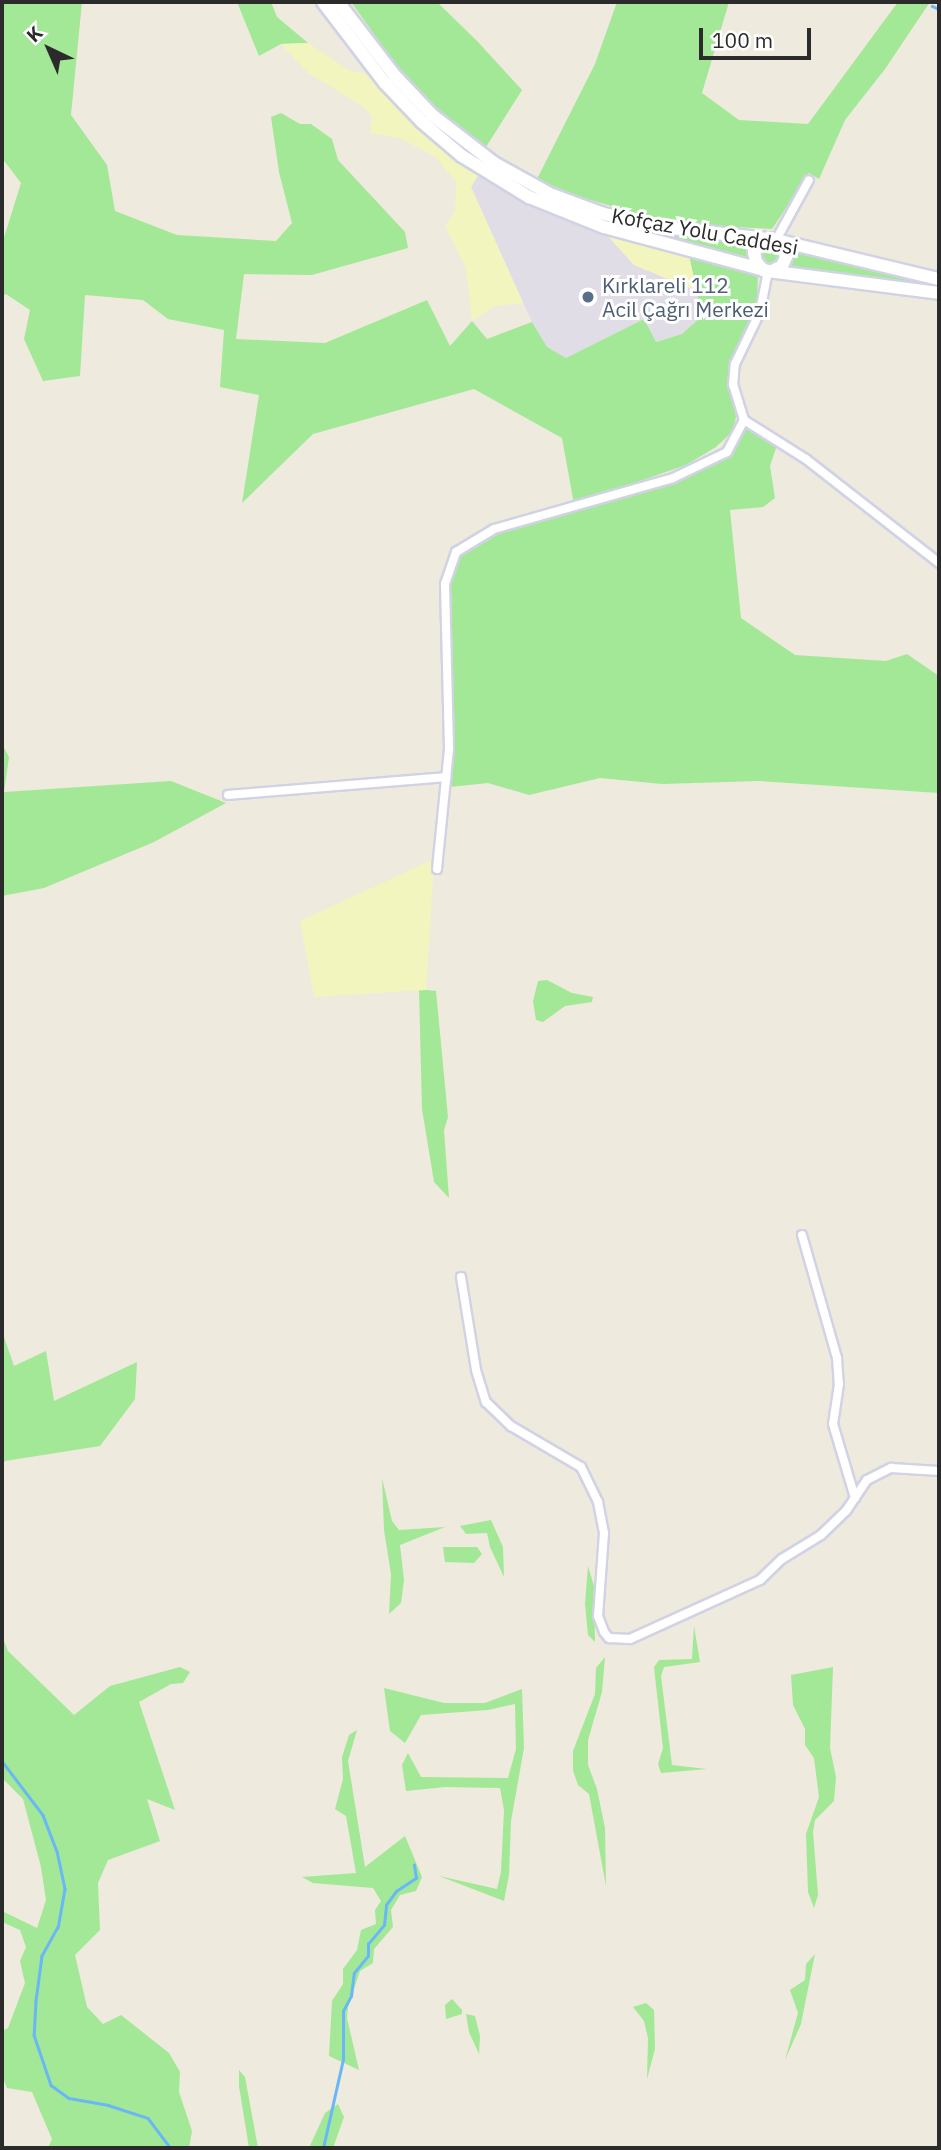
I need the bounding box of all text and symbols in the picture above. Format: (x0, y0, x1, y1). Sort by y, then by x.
north arrow (14, 14, 84, 84)
scale bar (703, 14, 815, 58)
text: K (21, 21, 48, 47)
text: 100 m (712, 26, 773, 54)
street label: Kofçaz Yolu Caddesi (610, 202, 800, 260)
place label: Kırklareli 112 Acil Çağrı Merkezi (602, 272, 769, 322)
marker: Kırklareli 112 Acil Çağrı Merkezi (580, 289, 596, 305)

